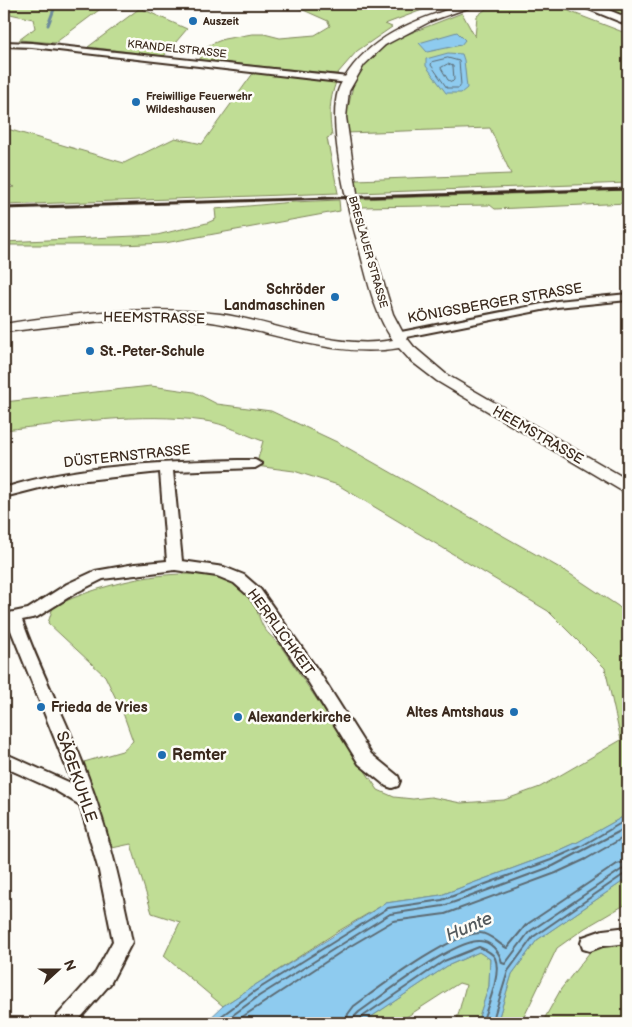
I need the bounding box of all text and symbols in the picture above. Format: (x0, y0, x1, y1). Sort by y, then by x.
marker: Auszeit (187, 15, 199, 27)
place label: Auszeit (202, 15, 239, 28)
street label: KRANDELSTRASSE (127, 37, 227, 61)
place label: Freiwillige Feuerwehr Wildeshausen (146, 90, 253, 116)
marker: Freiwillige Feuerwehr Wildeshausen (130, 96, 142, 108)
street label: BRESLAUER STRASSE (346, 194, 390, 310)
street label: KÖNIGSBERGER STRASSE (406, 278, 584, 327)
place label: Schröder Landmaschinen (224, 281, 325, 314)
marker: Schröder Landmaschinen (329, 291, 341, 303)
street label: HEEMSTRASSE (103, 309, 205, 327)
place label: St.-Peter-Schule (100, 343, 204, 360)
marker: St.-Peter-Schule (84, 345, 96, 357)
street label: HEEMSTRASSE (490, 402, 586, 468)
street label: DÜSTERNSTRASSE (63, 440, 191, 471)
street label: HERRLICHKEIT (244, 585, 318, 679)
place label: Frieda de Vries (51, 699, 148, 716)
marker: Frieda de Vries (35, 701, 47, 713)
place label: Altes Amtshaus (406, 704, 504, 721)
marker: Altes Amtshaus (508, 706, 520, 718)
place label: Alexanderkirche (247, 709, 351, 726)
marker: Alexanderkirche (232, 711, 244, 723)
street label: SÄGEKUHLE (52, 728, 102, 825)
place label: Remter (172, 746, 227, 765)
marker: Remter (156, 749, 168, 761)
water label: Hunte (442, 908, 496, 946)
north arrow (32, 944, 82, 994)
text: N (60, 958, 79, 973)

